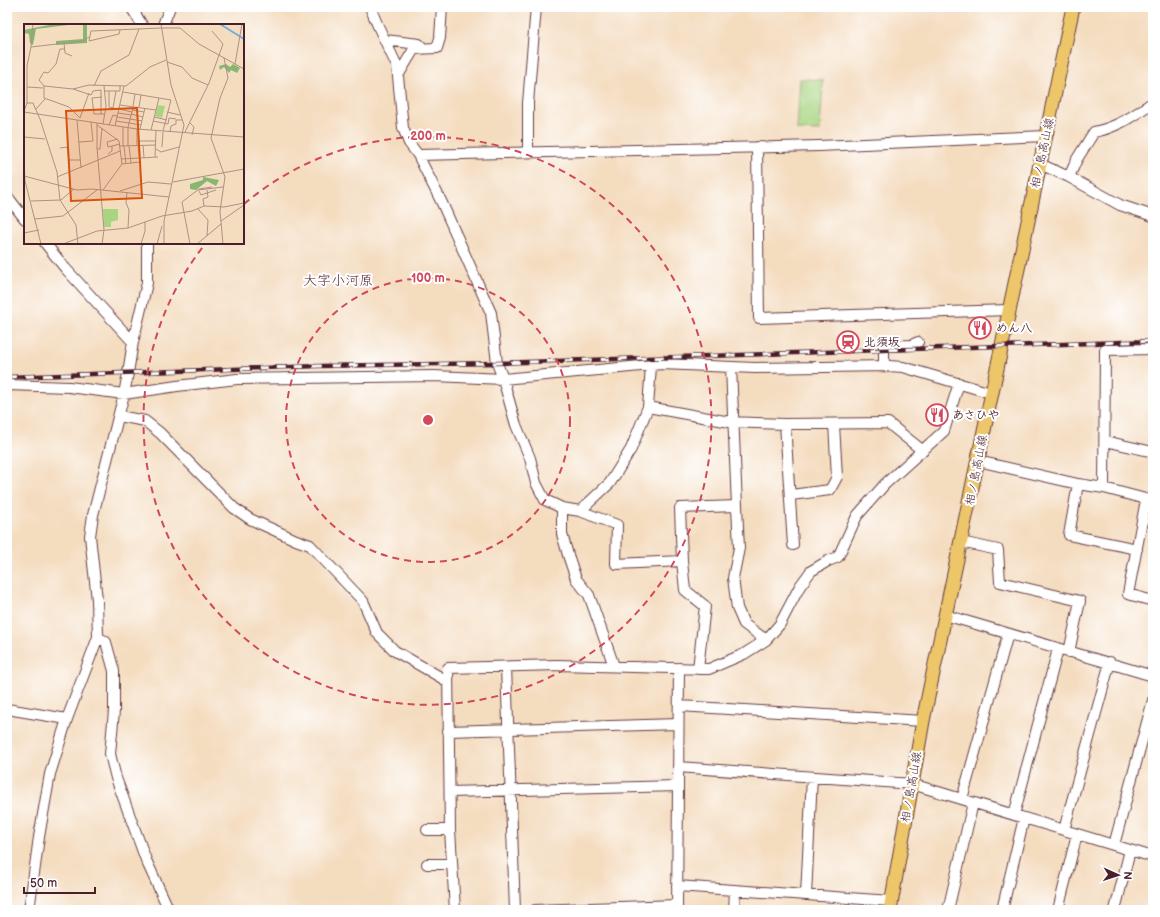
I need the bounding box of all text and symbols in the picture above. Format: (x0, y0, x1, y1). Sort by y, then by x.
inset map (24, 24, 244, 244)
street label: 相ノ島高山線 (1028, 116, 1057, 190)
text: 200 m (410, 129, 446, 144)
text: 100 m (411, 271, 445, 286)
district label: 大字小河原 (303, 272, 373, 289)
restaurant icon: めん八 (967, 315, 993, 341)
place label: めん八 (996, 321, 1032, 336)
station icon: 北須坂 (835, 329, 861, 355)
place label: 北須坂 (864, 335, 900, 350)
restaurant icon: あさひや (924, 402, 950, 428)
place label: あさひや (952, 408, 1000, 423)
centre of rings (421, 413, 435, 427)
street label: 相ノ島高山線 (962, 433, 991, 507)
street label: 相ノ島高山線 (898, 750, 925, 824)
north arrow (1098, 855, 1138, 895)
scale bar (24, 869, 95, 895)
text: N (1121, 871, 1134, 880)
text: 50 m (30, 876, 57, 891)

